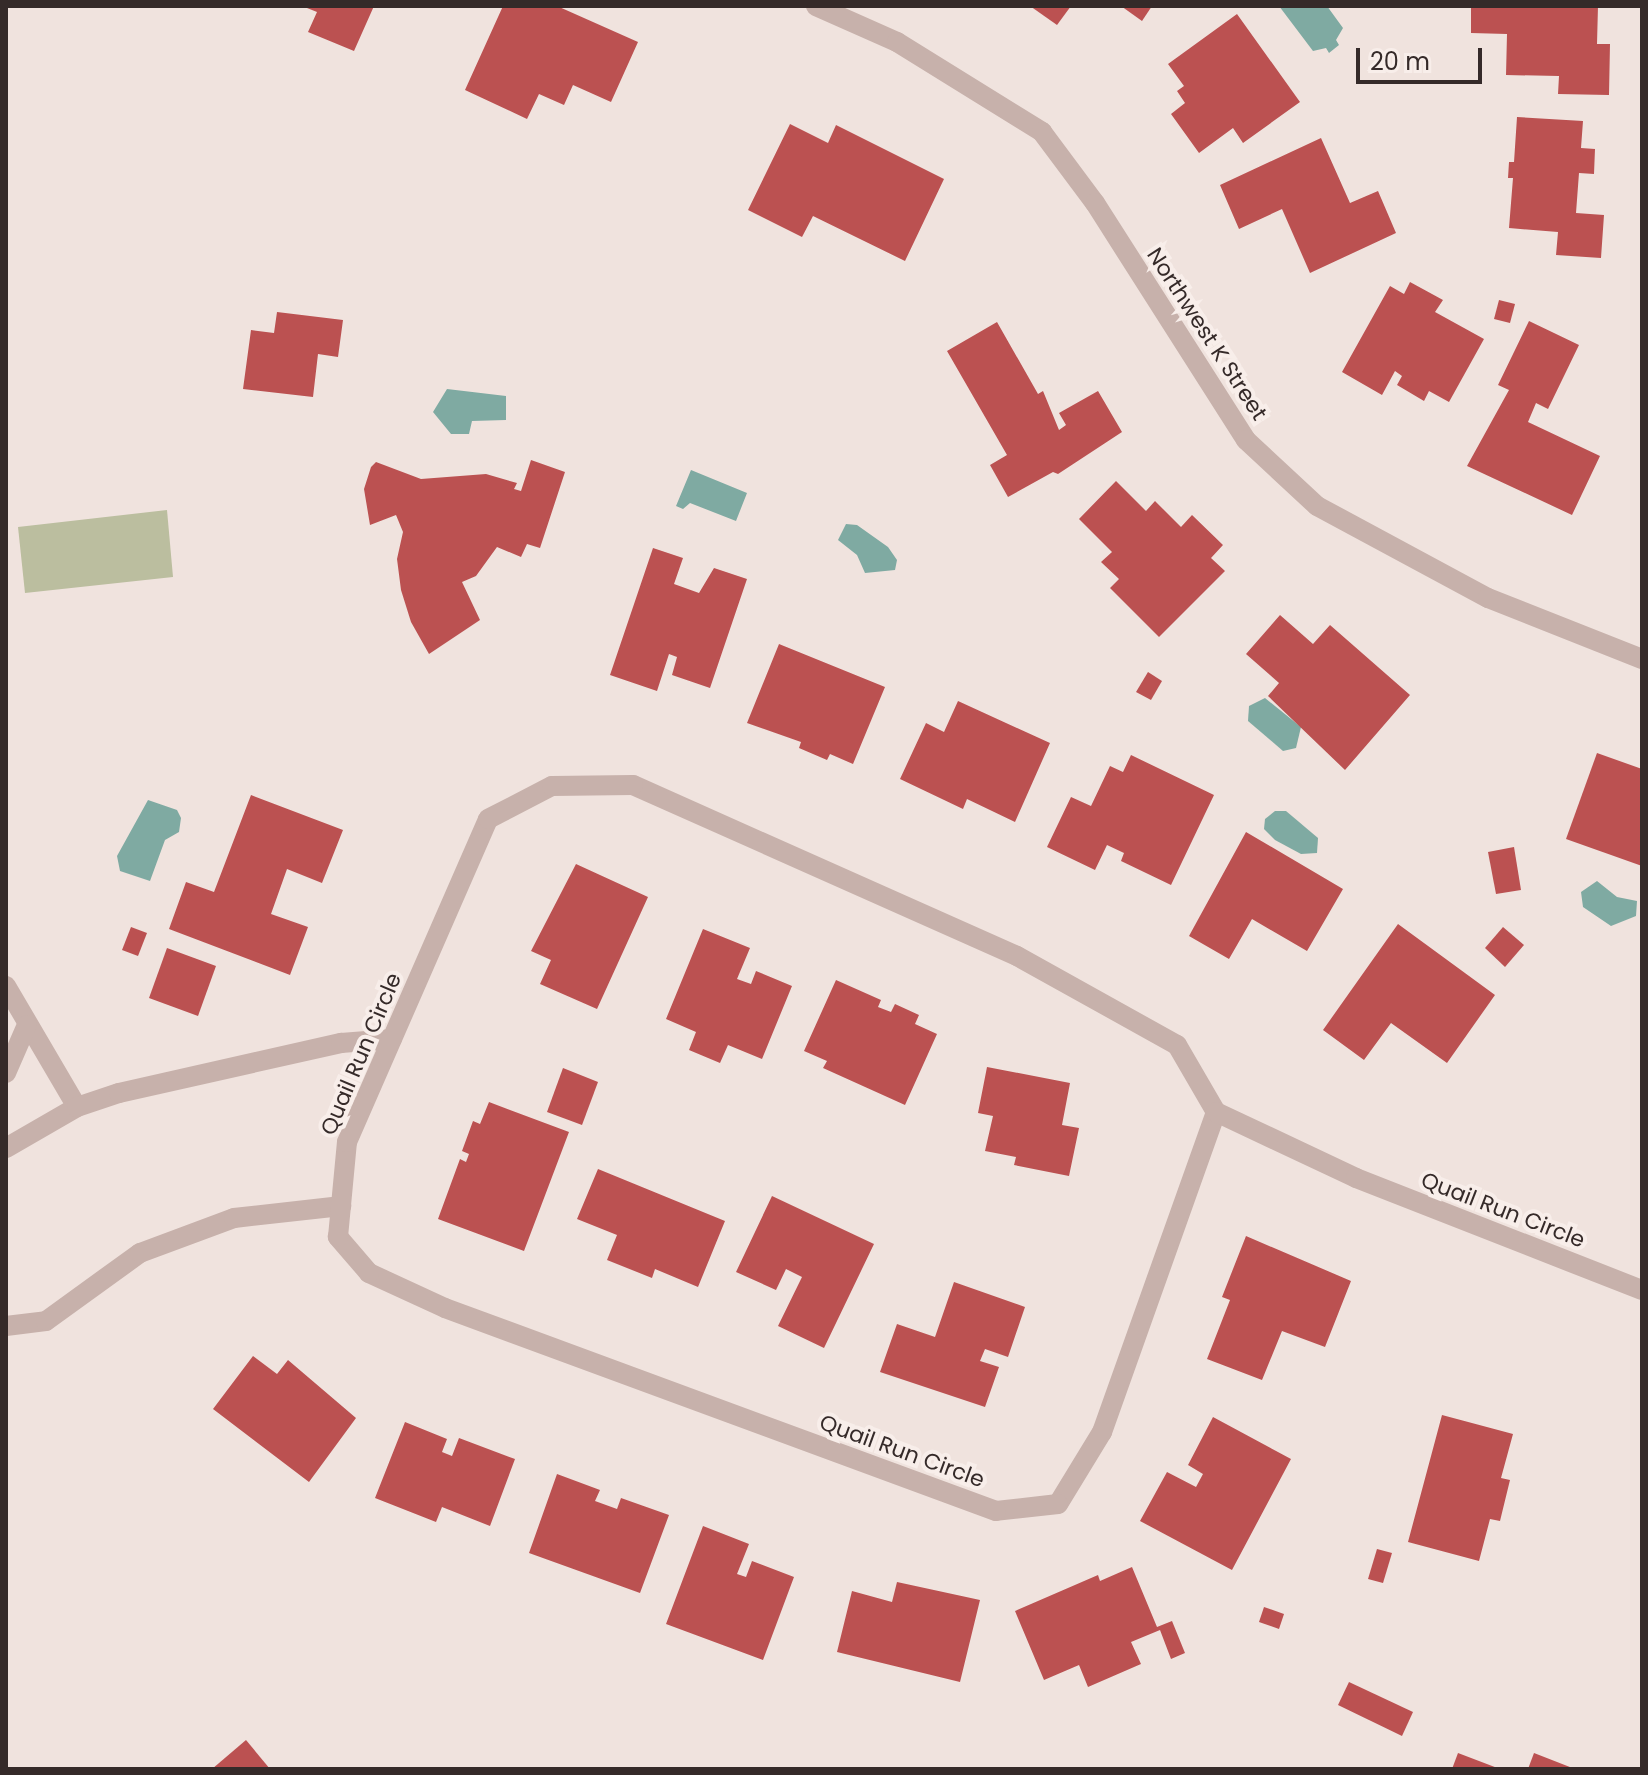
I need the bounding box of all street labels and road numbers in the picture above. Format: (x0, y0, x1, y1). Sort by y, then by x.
street label: Northwest K Street (1141, 243, 1273, 425)
street label: Quail Run Circle (315, 969, 407, 1139)
street label: Quail Run Circle (1417, 1167, 1589, 1253)
street label: Quail Run Circle (816, 1409, 988, 1493)

